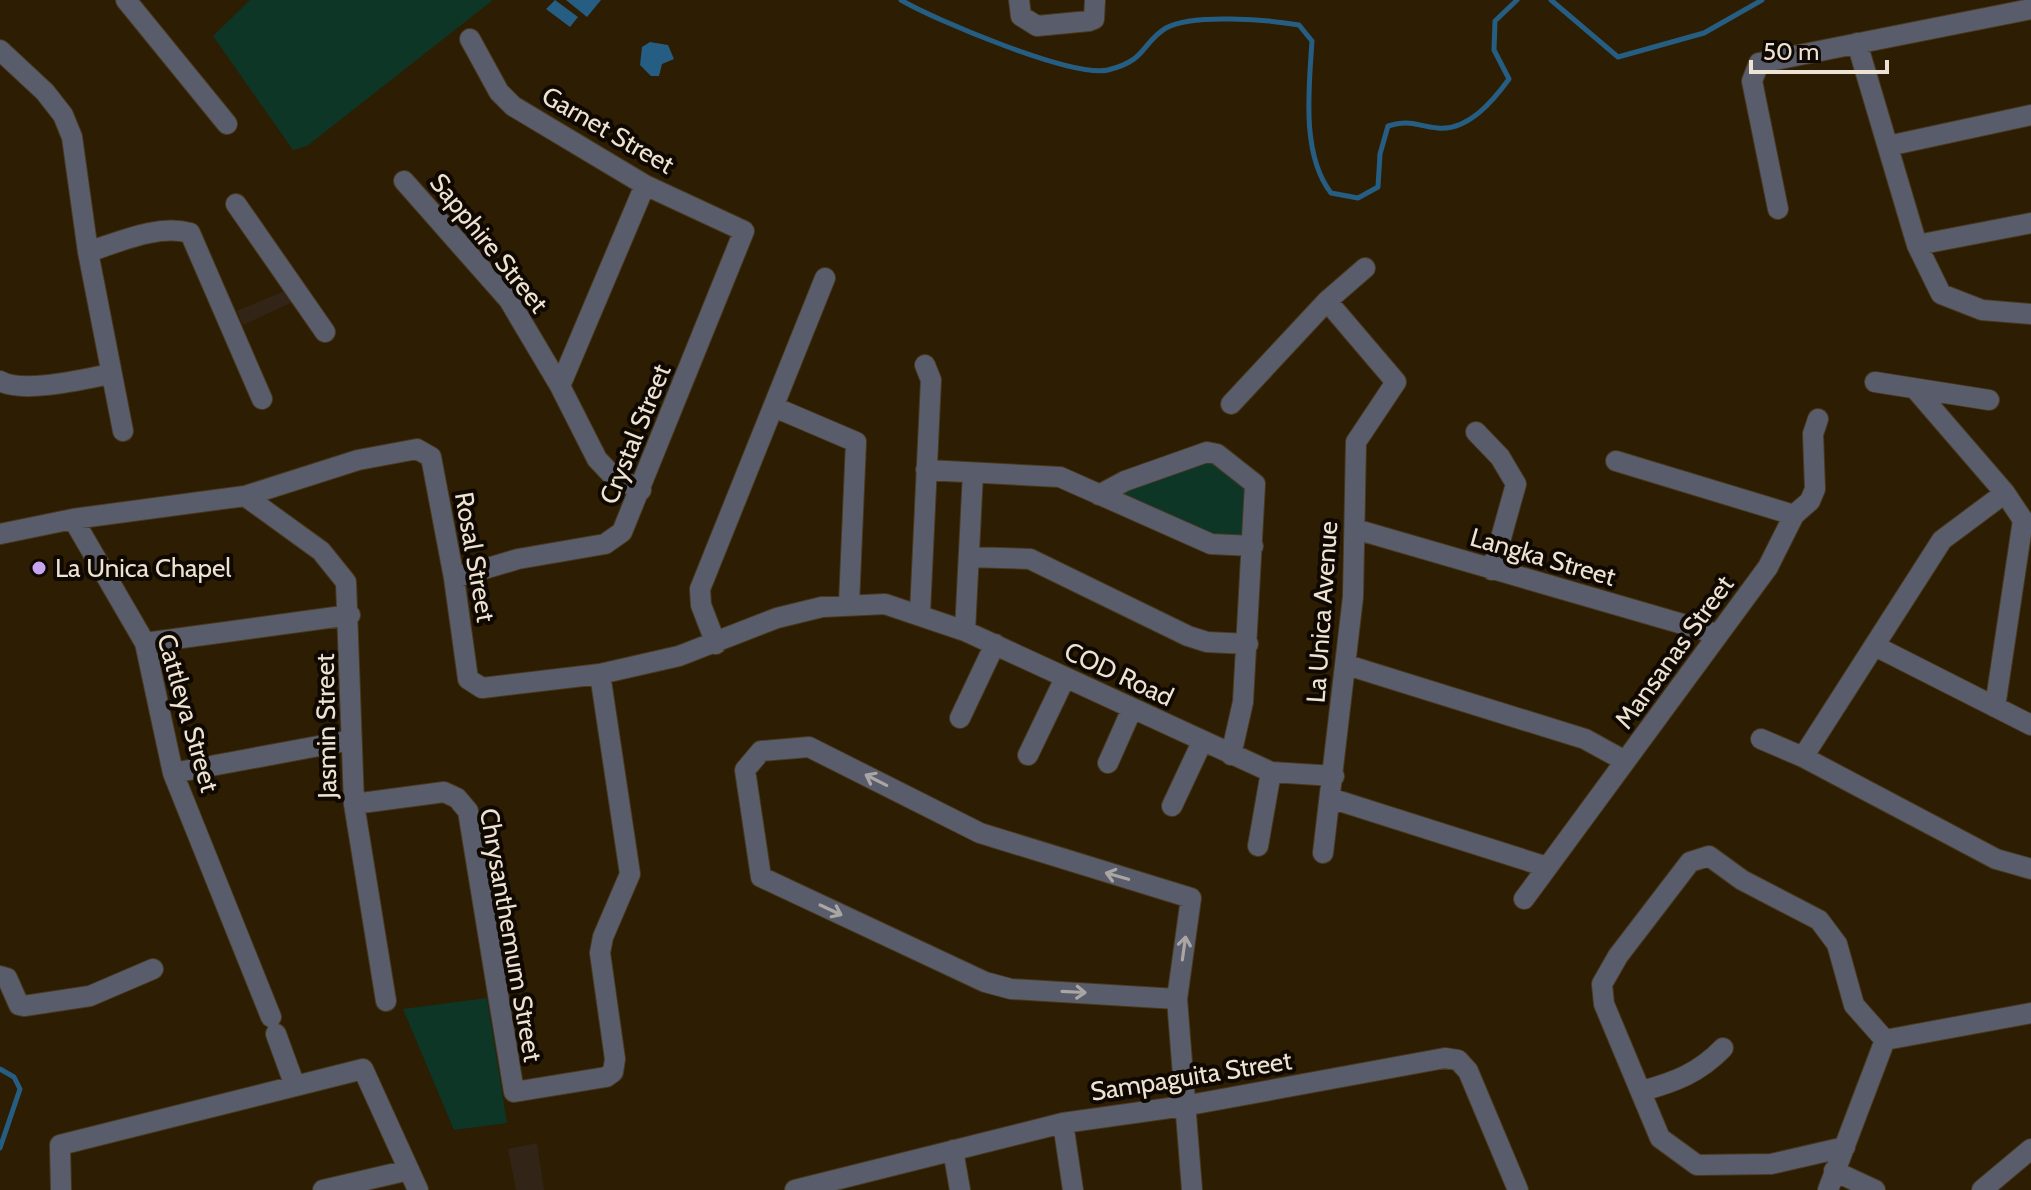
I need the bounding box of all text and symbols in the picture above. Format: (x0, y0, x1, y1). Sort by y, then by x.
scale bar (1751, 24, 1887, 74)
text: 50 m (1763, 37, 1819, 66)
street label: Garnet Street (536, 79, 680, 181)
street label: Sapphire Street (423, 167, 555, 319)
street label: Crystal Street (592, 359, 678, 509)
street label: Rosal Street (448, 489, 502, 625)
street label: La Unica Avenue (1300, 520, 1344, 704)
street label: Langka Street (1467, 521, 1620, 593)
place label: La Unica Chapel (55, 552, 231, 584)
marker: La Unica Chapel (30, 559, 48, 577)
street label: Mansanas Street (1608, 569, 1740, 735)
street label: Cattleya Street (150, 630, 226, 796)
street label: COD Road (1059, 635, 1179, 713)
street label: Jasmin Street (309, 653, 343, 800)
one-way arrow (864, 772, 888, 788)
street label: Chrysanthemum Street (473, 806, 549, 1065)
one-way arrow (1104, 867, 1130, 882)
one-way arrow (819, 903, 843, 918)
one-way arrow (1177, 936, 1192, 961)
one-way arrow (1060, 985, 1087, 1000)
street label: Sampaguita Street (1088, 1044, 1294, 1108)

